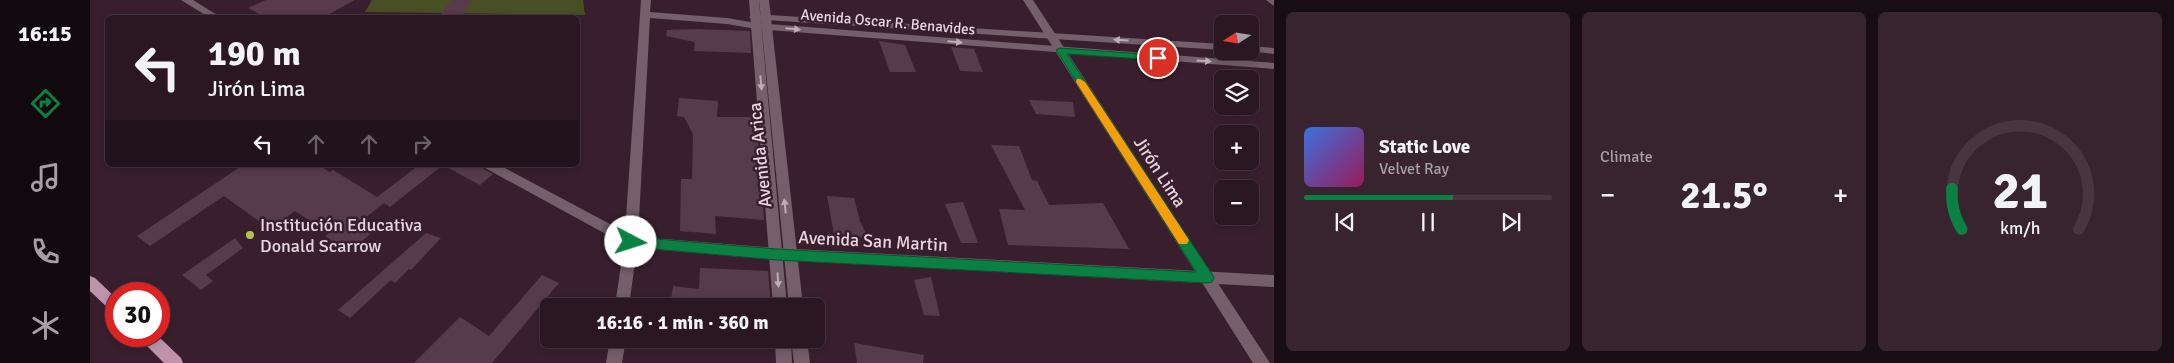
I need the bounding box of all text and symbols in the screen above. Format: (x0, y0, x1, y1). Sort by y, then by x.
street label: Avenida Oscar R. Benavides (800, 5, 976, 39)
north arrow (1214, 15, 1259, 60)
map controls (1214, 15, 1259, 225)
text: 16:15 (18, 20, 72, 47)
one-way arrow (785, 25, 801, 33)
text: 190 m (208, 32, 301, 75)
icon: left (125, 35, 190, 100)
one-way arrow (1113, 36, 1129, 44)
pin (1137, 37, 1179, 79)
one-way arrow (947, 38, 963, 46)
icon: arrive (1144, 44, 1172, 72)
one-way arrow (1196, 57, 1212, 65)
button: layers (1214, 70, 1259, 115)
text: Jirón Lima (208, 75, 306, 102)
one-way arrow (757, 76, 765, 92)
icon: directions (28, 86, 63, 121)
street label: Avenida Arica (744, 101, 776, 209)
button: + (1214, 125, 1259, 170)
icon: left (249, 130, 277, 158)
icon: ahead (302, 130, 330, 158)
icon: ahead (355, 130, 383, 158)
icon: right (408, 130, 436, 158)
street label: Jirón Lima (1129, 133, 1191, 211)
text: Static Love (1379, 135, 1470, 159)
text: Climate (1600, 147, 1653, 167)
text: Velvet Ray (1379, 159, 1449, 179)
text: 21 (1992, 159, 2048, 223)
icon: music (28, 160, 63, 195)
text: 21.5° (1680, 172, 1768, 219)
text: − (1600, 178, 1615, 212)
text: + (1833, 178, 1848, 212)
button: − (1214, 180, 1259, 225)
one-way arrow (781, 197, 789, 213)
icon: previous (1331, 208, 1359, 236)
icon: pause (1414, 208, 1442, 236)
icon: next (1497, 208, 1525, 236)
place label: Institución Educativa Donald Scarrow (260, 214, 422, 257)
position arrow (604, 215, 656, 267)
text: km/h (2000, 217, 2040, 239)
street label: Avenida San Martin (798, 226, 948, 256)
marker: Institución Educativa Donald Scarrow (244, 229, 256, 241)
icon: phone (28, 234, 63, 269)
one-way arrow (775, 272, 783, 288)
speed limit sign: 30 (105, 282, 170, 347)
icon: climate (28, 308, 63, 343)
text: 16:16 · 1 min · 360 m (596, 311, 769, 335)

